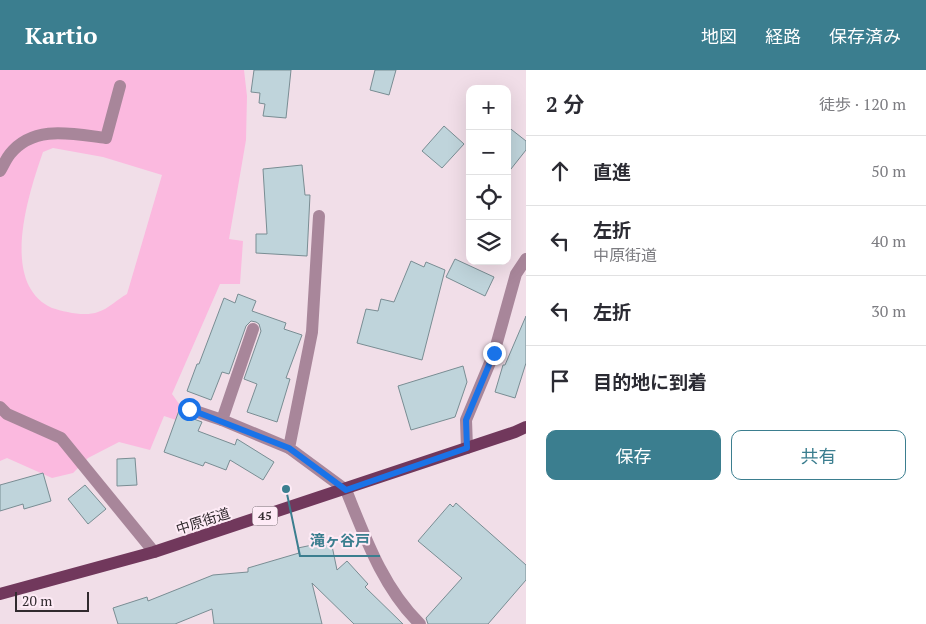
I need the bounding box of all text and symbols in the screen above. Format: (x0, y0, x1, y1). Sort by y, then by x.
text: Kartio (25, 19, 98, 51)
text: 地図 (701, 24, 737, 48)
text: 経路 (765, 24, 801, 48)
text: 保存済み (829, 24, 901, 48)
map controls (466, 85, 511, 265)
button: + (466, 85, 511, 130)
text: 2 分 (546, 90, 585, 118)
text: 徒歩 · 120 m (819, 93, 906, 115)
button: − (466, 130, 511, 175)
icon: ahead (546, 157, 574, 185)
text: 直進 (593, 159, 631, 184)
text: 50 m (871, 160, 906, 182)
button: locate (466, 175, 511, 220)
text: 左折 (593, 217, 631, 242)
button: layers (466, 220, 511, 265)
icon: left (546, 227, 574, 255)
text: 40 m (871, 230, 906, 252)
text: 中原街道 (593, 244, 657, 266)
icon: left (546, 297, 574, 325)
text: 左折 (593, 299, 631, 324)
text: 30 m (871, 300, 906, 322)
route end (483, 342, 506, 365)
icon: arrive (546, 367, 574, 395)
text: 目的地に到着 (593, 369, 707, 394)
route start (178, 398, 201, 421)
button: 保存 (546, 430, 721, 480)
button: 共有 (731, 430, 906, 480)
street label: 中原街道 (173, 503, 232, 538)
road number: 45 (252, 506, 278, 526)
callout: 滝ヶ谷戸 (300, 526, 380, 556)
text: 滝ヶ谷戸 (310, 530, 370, 550)
scale bar (15, 589, 89, 612)
text: 20 m (22, 591, 52, 610)

